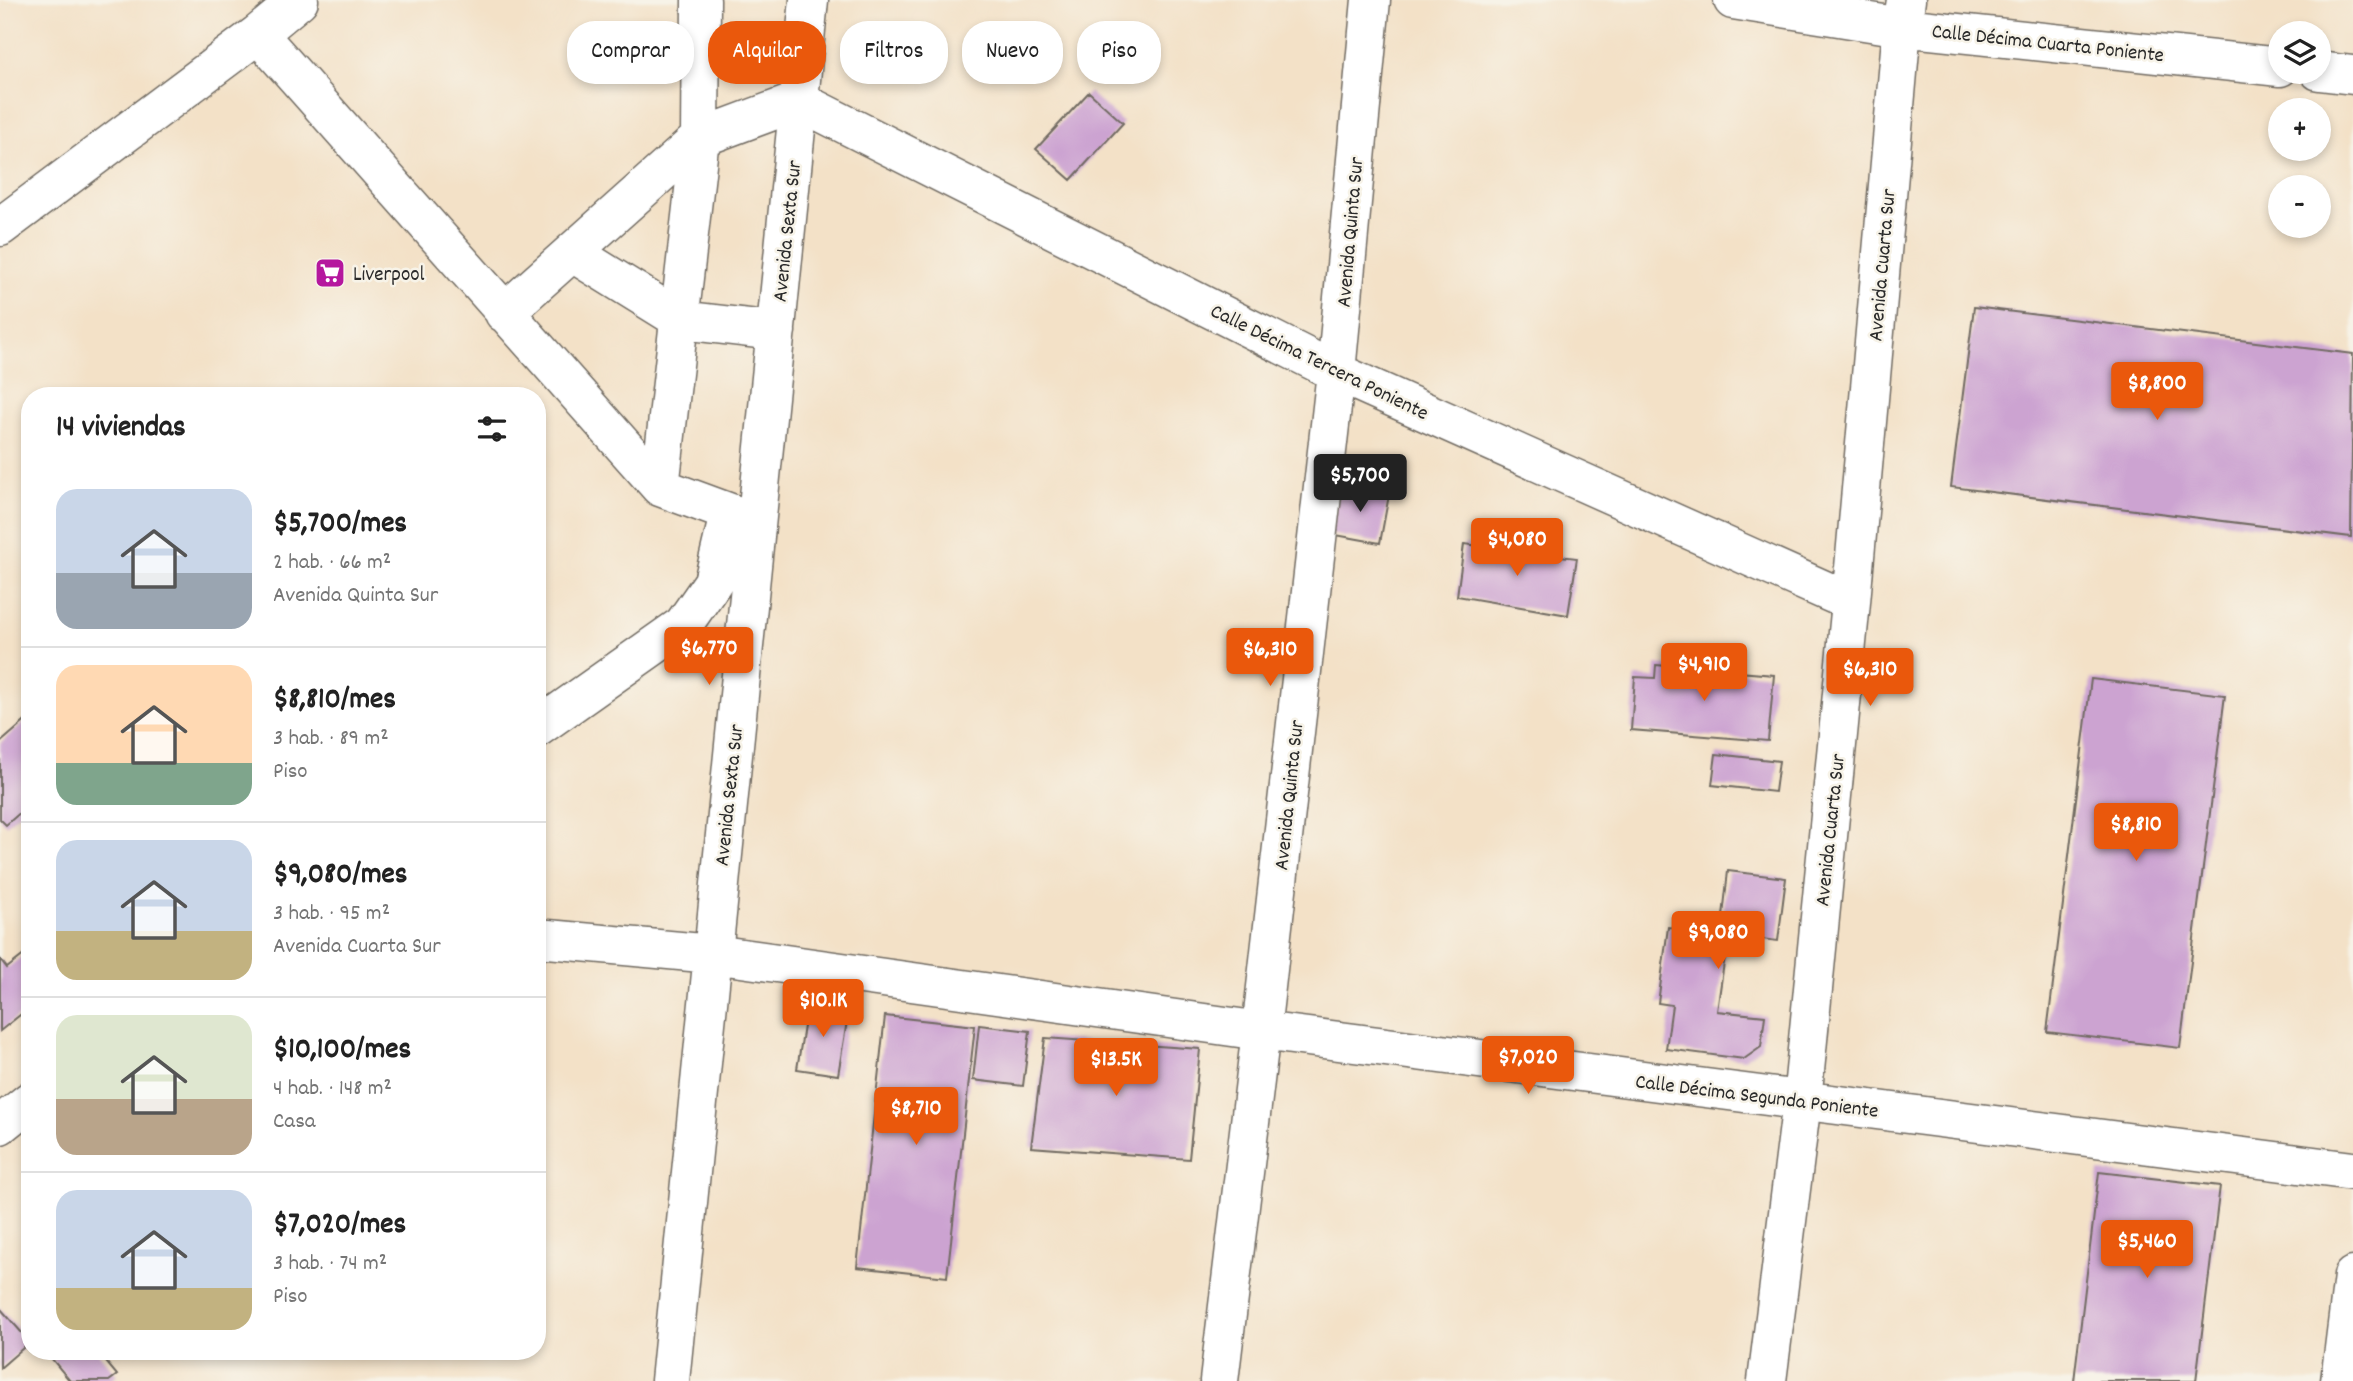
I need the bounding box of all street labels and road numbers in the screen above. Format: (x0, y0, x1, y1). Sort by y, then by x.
street label: Calle Décima Cuarta Poniente (1930, 18, 2165, 72)
street label: Avenida Quinta Sur (1330, 156, 1374, 309)
street label: Avenida Sexta Sur (767, 159, 811, 304)
street label: Avenida Cuarta Sur (1862, 187, 1906, 343)
street label: Calle Décima Tercera Poniente (1204, 298, 1433, 430)
street label: Avenida Quinta Sur (1268, 719, 1314, 872)
street label: Avenida Sexta Sur (709, 723, 753, 868)
street label: Avenida Cuarta Sur (1809, 752, 1855, 908)
street label: Calle Décima Segunda Poniente (1633, 1068, 1880, 1128)

